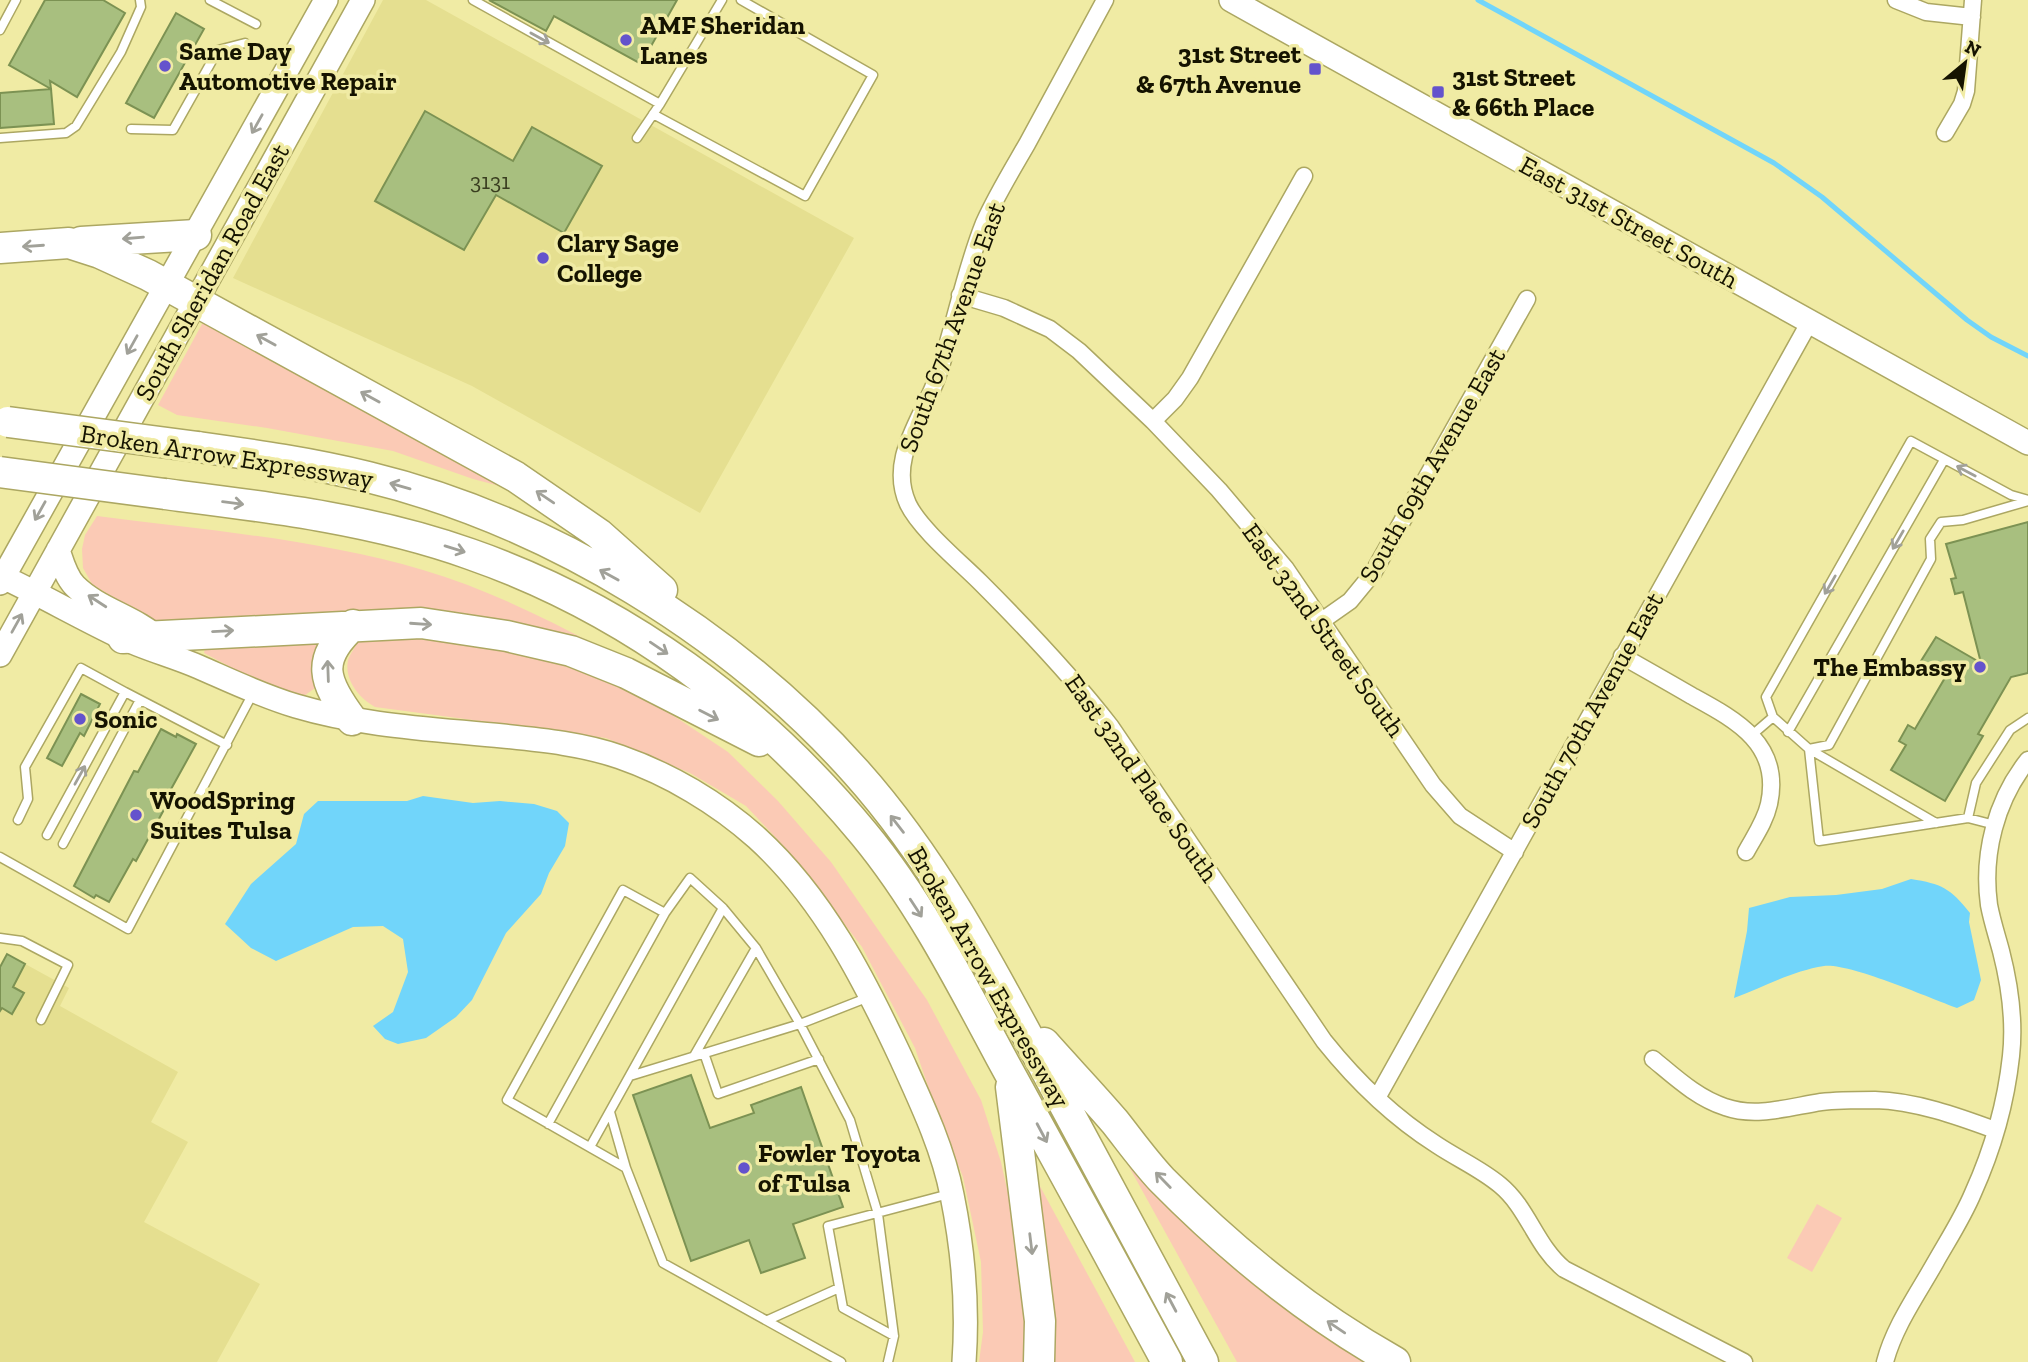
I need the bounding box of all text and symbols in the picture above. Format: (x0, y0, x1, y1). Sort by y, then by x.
place label: AMF Sheridan Lanes (640, 9, 806, 71)
north arrow (1930, 28, 2000, 98)
one-way arrow (529, 32, 550, 45)
marker: AMF Sheridan Lanes (618, 32, 634, 48)
place label: Same Day Automotive Repair (179, 35, 397, 97)
text: N (1961, 35, 1985, 62)
place label: 31st Street & 67th Avenue (1136, 38, 1302, 100)
marker: Same Day Automotive Repair (157, 58, 173, 74)
marker: 31st Street & 67th Avenue (1307, 61, 1323, 77)
place label: 31st Street & 66th Place (1452, 61, 1595, 123)
marker: 31st Street & 66th Place (1430, 84, 1446, 100)
one-way arrow (250, 113, 263, 134)
street label: South Sheridan Road East (128, 138, 296, 406)
street label: East 31st Street South (1514, 149, 1744, 296)
house number: 3131 (470, 167, 510, 195)
street label: South 67th Avenue East (892, 197, 1012, 456)
place label: Clary Sage College (557, 227, 679, 289)
one-way arrow (122, 232, 144, 245)
one-way arrow (22, 240, 45, 253)
marker: Clary Sage College (535, 250, 551, 266)
one-way arrow (256, 333, 277, 347)
one-way arrow (125, 334, 138, 355)
street label: South 69th Avenue East (1352, 342, 1512, 588)
one-way arrow (360, 390, 381, 403)
street label: Broken Arrow Expressway (78, 417, 377, 495)
one-way arrow (1956, 464, 1977, 478)
one-way arrow (389, 478, 411, 491)
one-way arrow (536, 490, 555, 504)
one-way arrow (221, 496, 244, 509)
one-way arrow (33, 500, 47, 520)
street label: East 32nd Street South (1236, 517, 1413, 743)
one-way arrow (1891, 530, 1905, 550)
one-way arrow (444, 543, 466, 556)
one-way arrow (599, 568, 620, 581)
one-way arrow (1823, 574, 1837, 594)
street label: South 70th Avenue East (1514, 586, 1670, 834)
one-way arrow (88, 594, 107, 609)
one-way arrow (10, 614, 24, 634)
one-way arrow (409, 618, 432, 631)
one-way arrow (211, 625, 234, 638)
one-way arrow (649, 641, 668, 655)
place label: The Embassy (1813, 651, 1966, 683)
marker: The Embassy (1972, 659, 1988, 675)
one-way arrow (322, 660, 335, 683)
street label: East 32nd Place South (1058, 668, 1226, 888)
place label: Sonic (94, 703, 158, 735)
one-way arrow (698, 708, 719, 722)
marker: Sonic (72, 711, 88, 727)
one-way arrow (73, 766, 87, 786)
place label: WoodSpring Suites Tulsa (150, 784, 295, 846)
marker: WoodSpring Suites Tulsa (128, 807, 144, 823)
one-way arrow (889, 815, 904, 833)
street label: Broken Arrow Expressway (901, 841, 1077, 1114)
one-way arrow (909, 898, 923, 917)
one-way arrow (1036, 1122, 1050, 1143)
place label: Fowler Toyota of Tulsa (758, 1137, 921, 1199)
marker: Fowler Toyota of Tulsa (736, 1160, 752, 1176)
one-way arrow (1155, 1172, 1172, 1189)
one-way arrow (1025, 1232, 1038, 1255)
one-way arrow (1163, 1292, 1177, 1313)
one-way arrow (1327, 1320, 1347, 1334)

